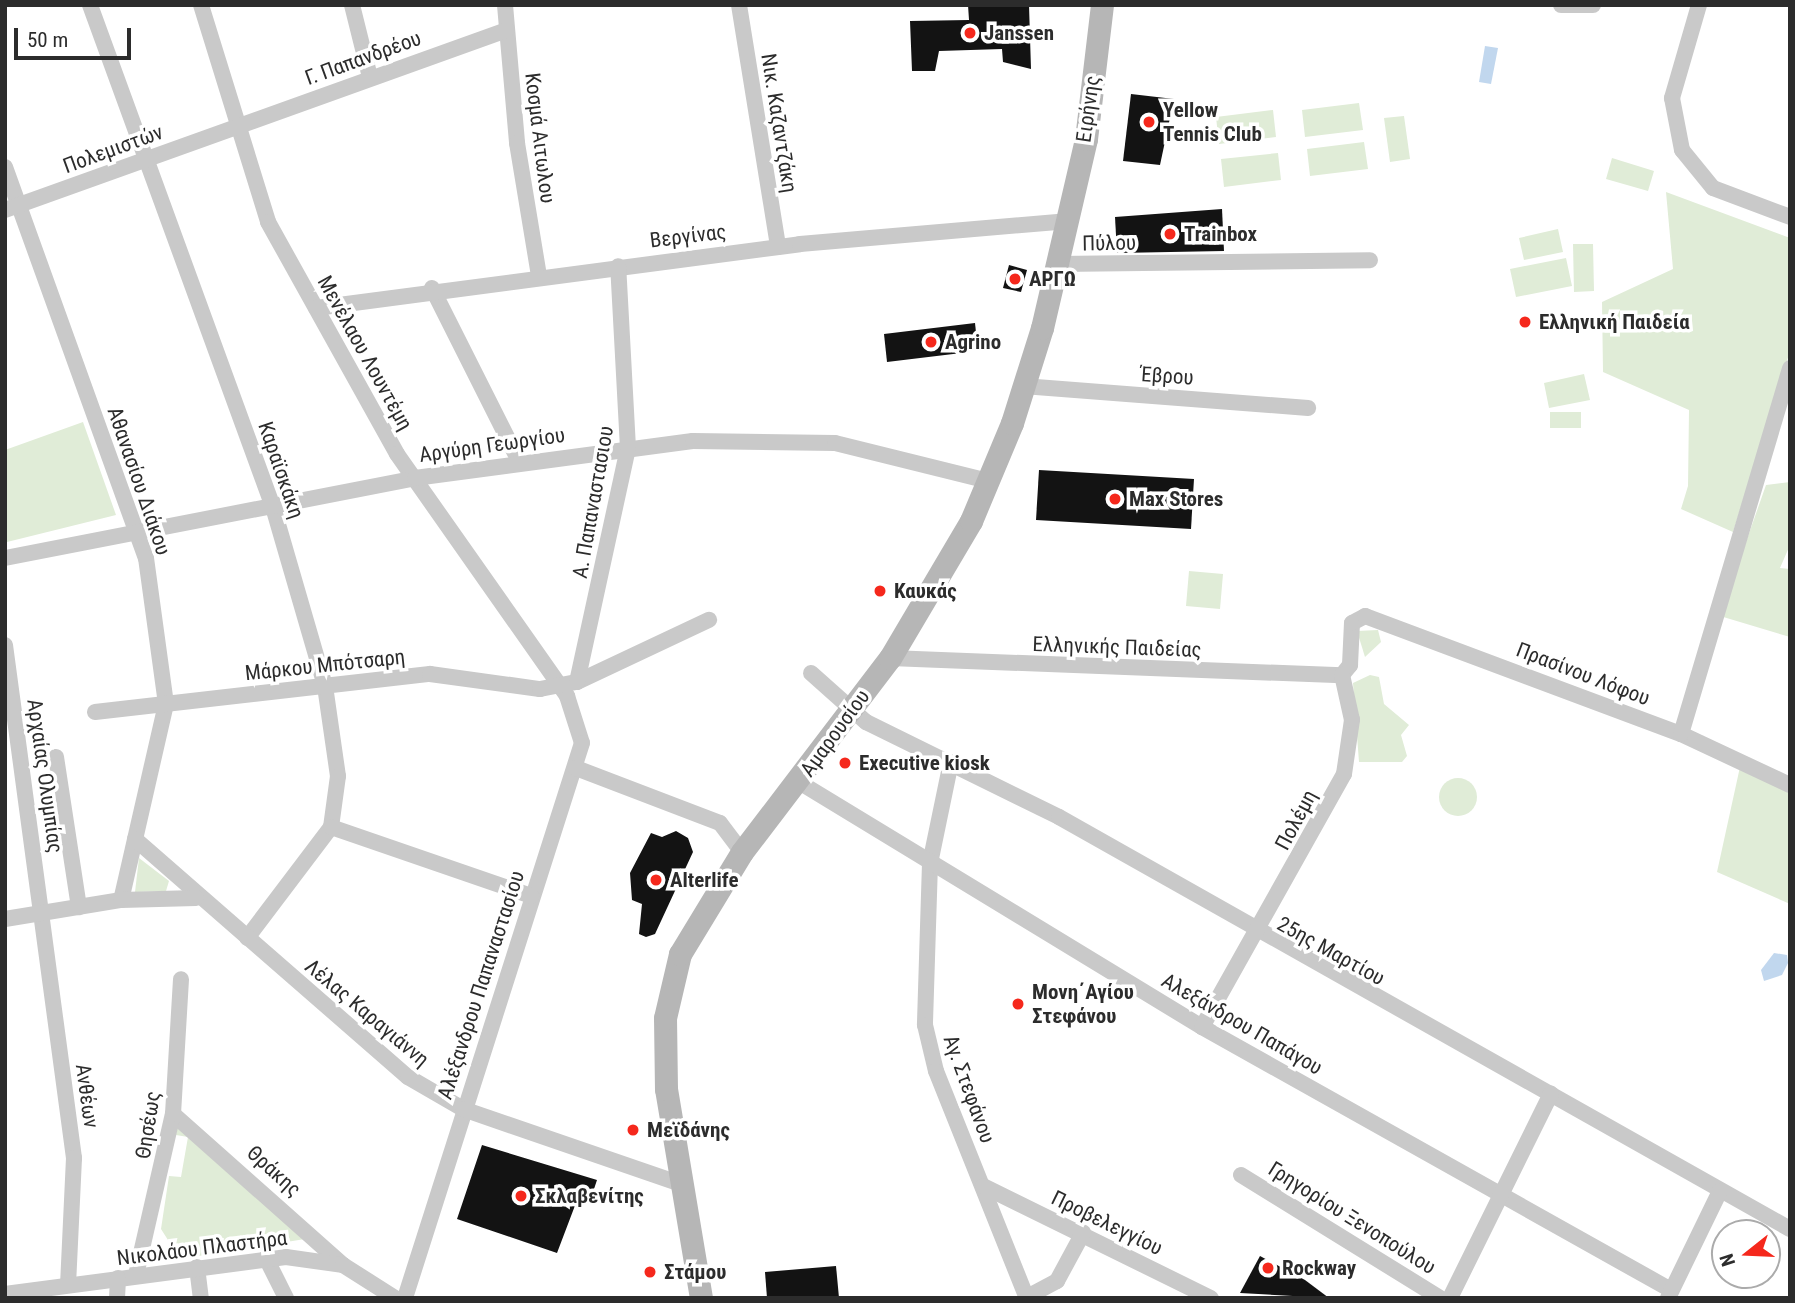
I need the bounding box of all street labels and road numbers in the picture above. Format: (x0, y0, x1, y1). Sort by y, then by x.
street label: Γ. Παπανδρέου (301, 25, 425, 91)
street label: Νικ. Καζαντζάκη (756, 52, 802, 194)
street label: Κοσμά Αιτωλου (520, 71, 560, 205)
street label: Ειρήνης (1071, 74, 1105, 144)
street label: Πολεμιστών (60, 119, 166, 179)
street label: Βεργίνας (648, 219, 728, 253)
street label: Πύλου (1082, 230, 1136, 256)
street label: Μενέλαου Λουντέμη (312, 271, 418, 435)
street label: Έβρου (1139, 362, 1195, 390)
street label: Αθανασίου Διάκου (102, 404, 176, 558)
street label: Καραϊσκάκη (253, 418, 309, 522)
street label: Αργύρη Γεωργίου (418, 422, 566, 468)
street label: Α. Παπαναστασιου (567, 424, 619, 580)
street label: Ελληνικής Παιδείας (1032, 631, 1202, 663)
street label: Πρασίνου Λόφου (1513, 637, 1653, 711)
street label: Μάρκου Μπότσαρη (244, 644, 406, 686)
street label: Αμαρουσίου (795, 685, 875, 781)
street label: Αρχαίας Ολυμπίας (22, 697, 68, 855)
street label: Πολέμη (1270, 786, 1322, 854)
street label: Αλέξανδρου Παπαναστασίου (432, 868, 530, 1102)
street label: 25ης Μαρτίου (1273, 911, 1389, 991)
street label: Λέλας Καραγιάννη (300, 954, 434, 1072)
street label: Αλεξάνδρου Παπάγου (1157, 968, 1327, 1080)
street label: Αγ. Στεφάνου (938, 1032, 1000, 1146)
street label: Ανθέων (70, 1062, 104, 1130)
street label: Θησέως (130, 1089, 166, 1161)
street label: Θράκης (242, 1140, 306, 1202)
street label: Γρηγορίου Ξενοπούλου (1264, 1156, 1440, 1280)
street label: Προβελεγγίου (1047, 1185, 1167, 1261)
street label: Νικολάου Πλαστήρα (115, 1225, 289, 1271)

